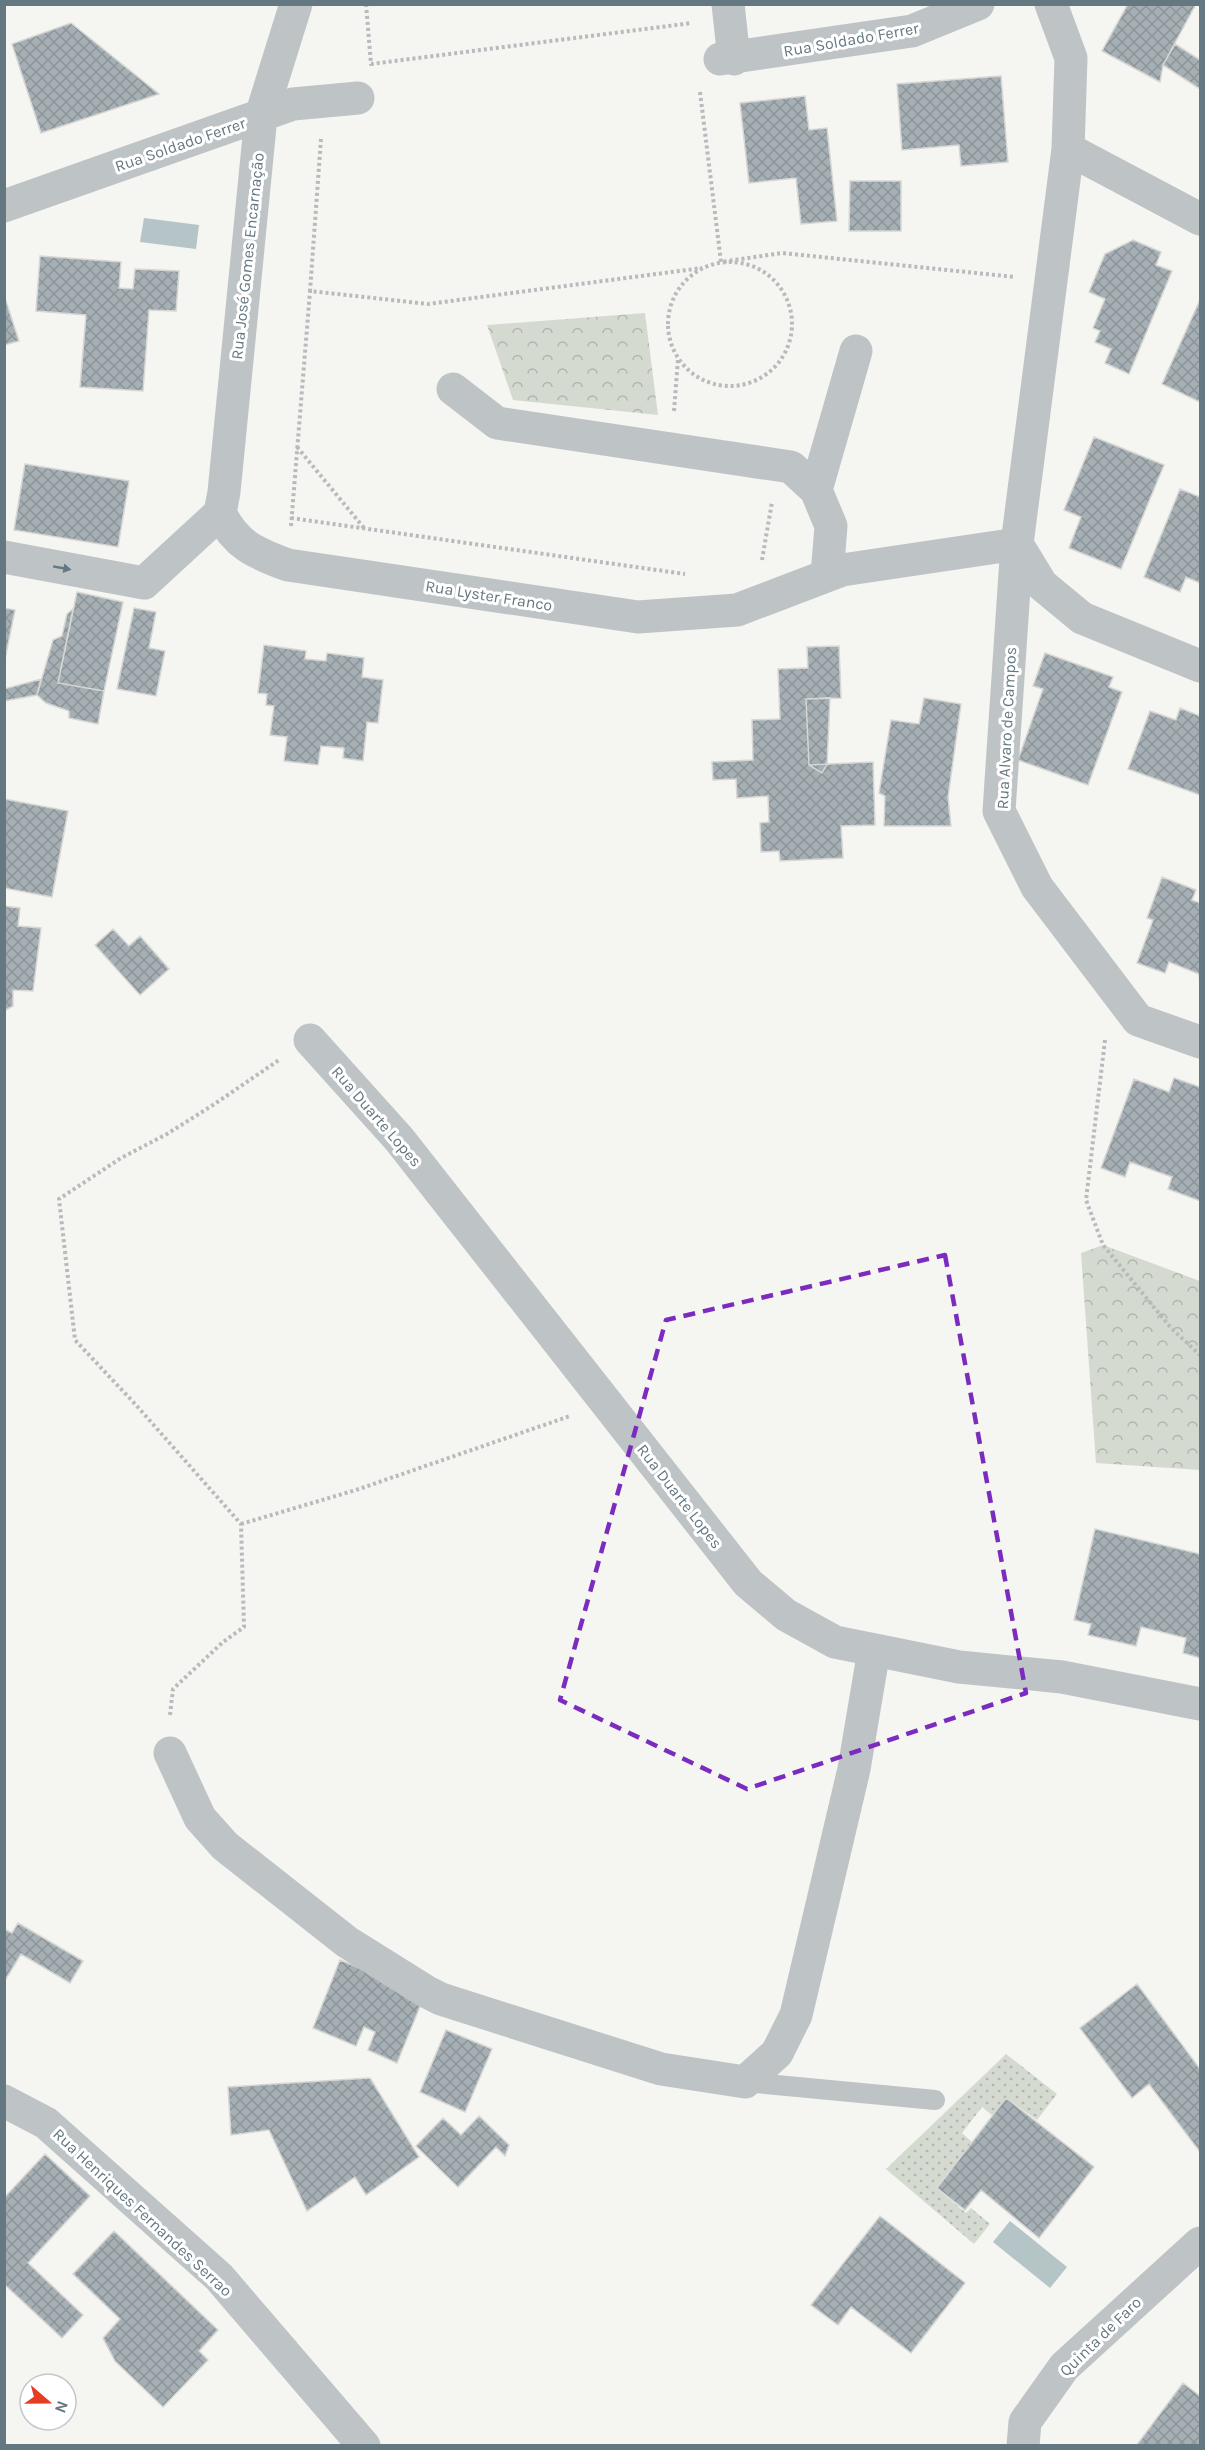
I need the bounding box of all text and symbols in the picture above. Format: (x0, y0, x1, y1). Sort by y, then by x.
street label: Rua Soldado Ferrer (782, 18, 920, 61)
street label: Rua Soldado Ferrer (112, 113, 248, 176)
street label: Rua José Gomes Encarnação (227, 152, 268, 360)
one-way arrow (53, 564, 72, 573)
street label: Rua Lyster Franco (424, 576, 554, 615)
street label: Rua Alvaro de Campos (993, 646, 1020, 810)
street label: Rua Duarte Lopes (328, 1062, 426, 1171)
street label: Rua Duarte Lopes (633, 1440, 726, 1552)
street label: Rua Henriques Fernandes Serrao (49, 2124, 236, 2300)
street label: Quinta de Faro (1056, 2293, 1145, 2380)
north arrow (18, 2372, 78, 2432)
text: N (51, 2398, 73, 2416)

